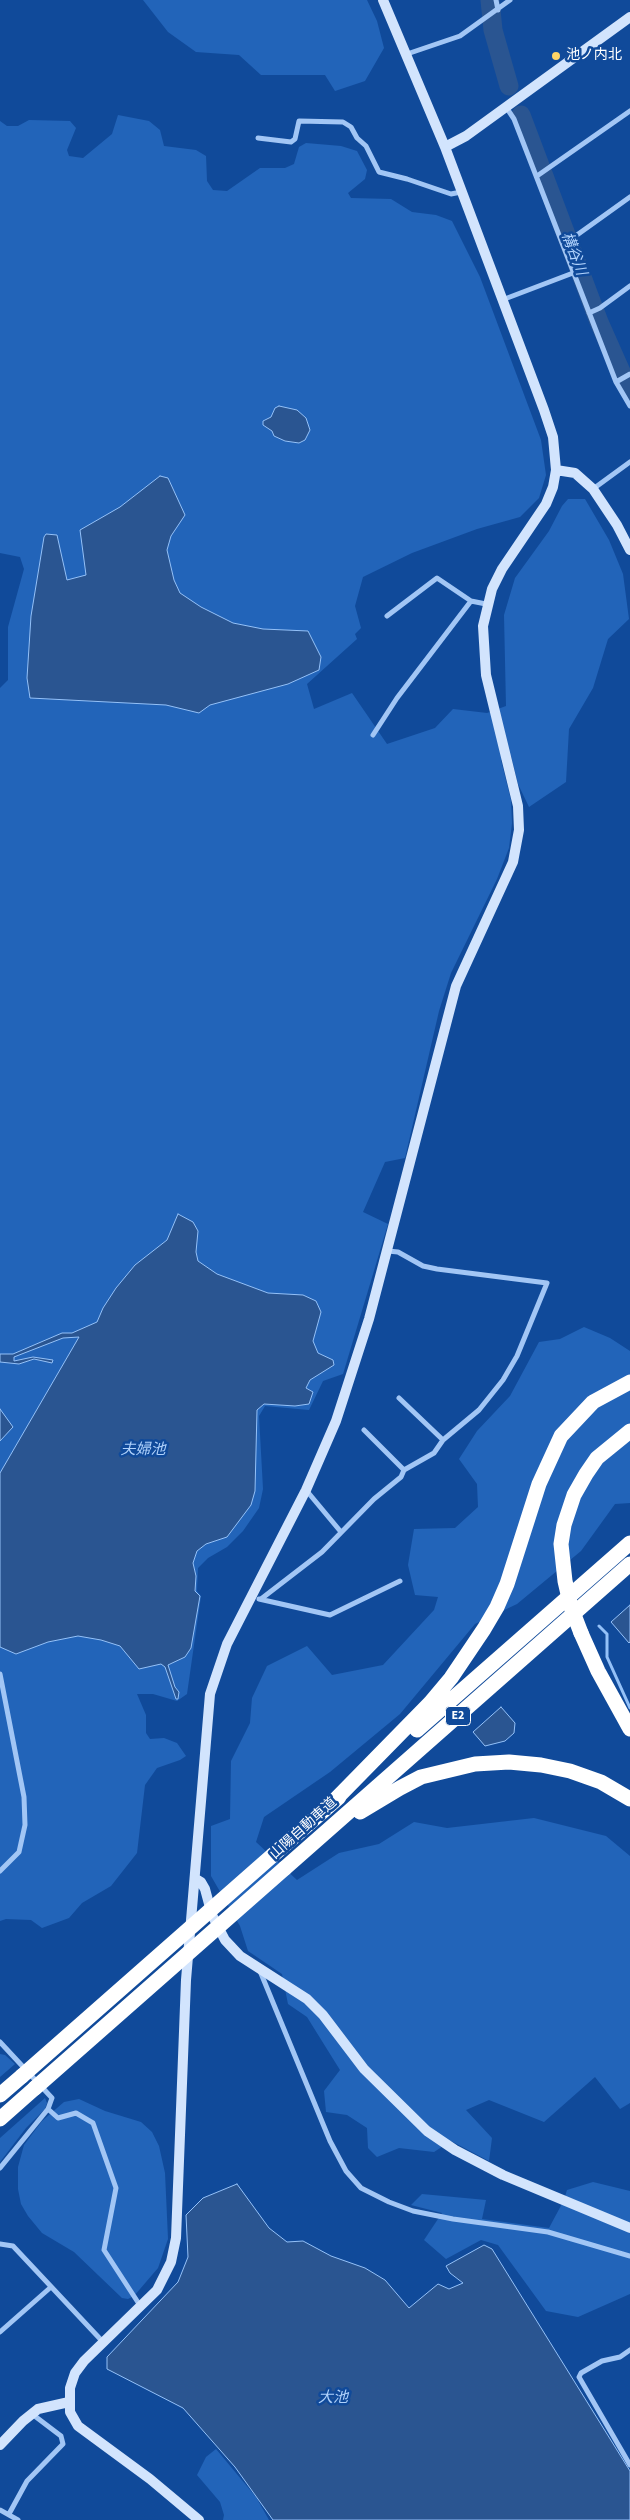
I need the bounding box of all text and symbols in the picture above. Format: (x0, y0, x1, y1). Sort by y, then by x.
place label: 池ノ内北 (566, 48, 622, 64)
marker: 池ノ内北 (550, 50, 562, 62)
water label: 構谷川 (557, 230, 589, 278)
water label: 夫婦池 (121, 1442, 165, 1460)
road number: E2 (446, 1706, 470, 1725)
street label: 山陽自動車道 (267, 1795, 341, 1863)
water label: 大池 (318, 2390, 348, 2408)

